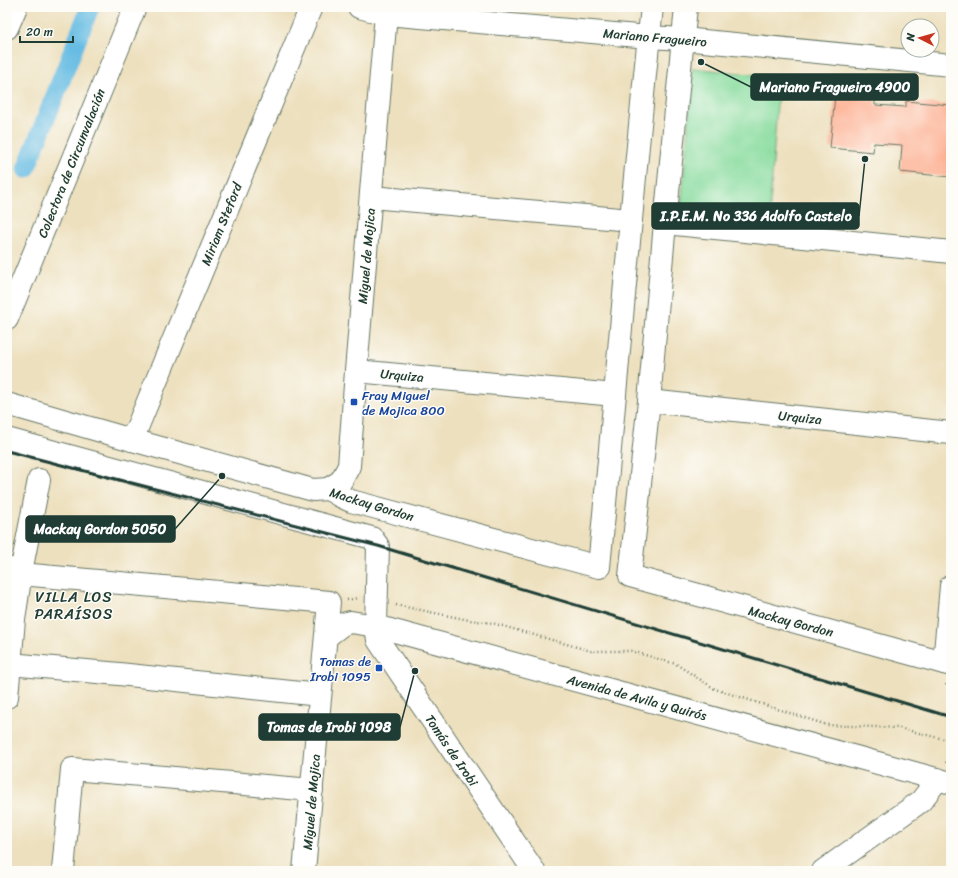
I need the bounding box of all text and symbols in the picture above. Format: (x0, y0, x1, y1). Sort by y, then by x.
scale bar (20, 18, 73, 44)
north arrow (900, 18, 940, 58)
text: 20 m (26, 21, 53, 43)
street label: Mariano Fragueiro (602, 22, 708, 54)
text: N (901, 32, 920, 43)
callout: Mariano Fragueiro 4900 (751, 74, 918, 100)
text: Mariano Fragueiro 4900 (759, 75, 911, 100)
street label: Colectora de Circunvalación (31, 85, 112, 241)
street label: Miriam Steford (194, 178, 249, 269)
callout: I.P.E.M. No 336 Adolfo Castelo (652, 203, 859, 229)
text: I.P.E.M. No 336 Adolfo Castelo (659, 204, 853, 229)
street label: Miguel de Mojica (351, 207, 382, 305)
street label: Urquiza (379, 362, 425, 389)
place label: Fray Miguel de Mojica 800 (362, 384, 445, 422)
marker: Fray Miguel de Mojica 800 (349, 397, 359, 407)
street label: Urquiza (777, 404, 823, 431)
street label: Mackay Gordon (327, 481, 417, 528)
callout: Mackay Gordon 5050 (26, 516, 175, 542)
text: Mackay Gordon 5050 (33, 517, 166, 542)
district label: VILLA LOS PARAÍSOS (34, 584, 114, 627)
street label: Mackay Gordon (746, 599, 836, 644)
place label: Tomas de Irobi 1095 (309, 650, 371, 688)
marker: Tomas de Irobi 1095 (374, 663, 384, 673)
street label: Avenida de Avila y Quirós (564, 668, 710, 727)
street label: Tomás de Irobi (419, 709, 485, 791)
callout: Tomas de Irobi 1098 (259, 714, 400, 740)
text: Tomas de Irobi 1098 (267, 715, 392, 740)
street label: Miguel de Mojica (296, 753, 327, 851)

